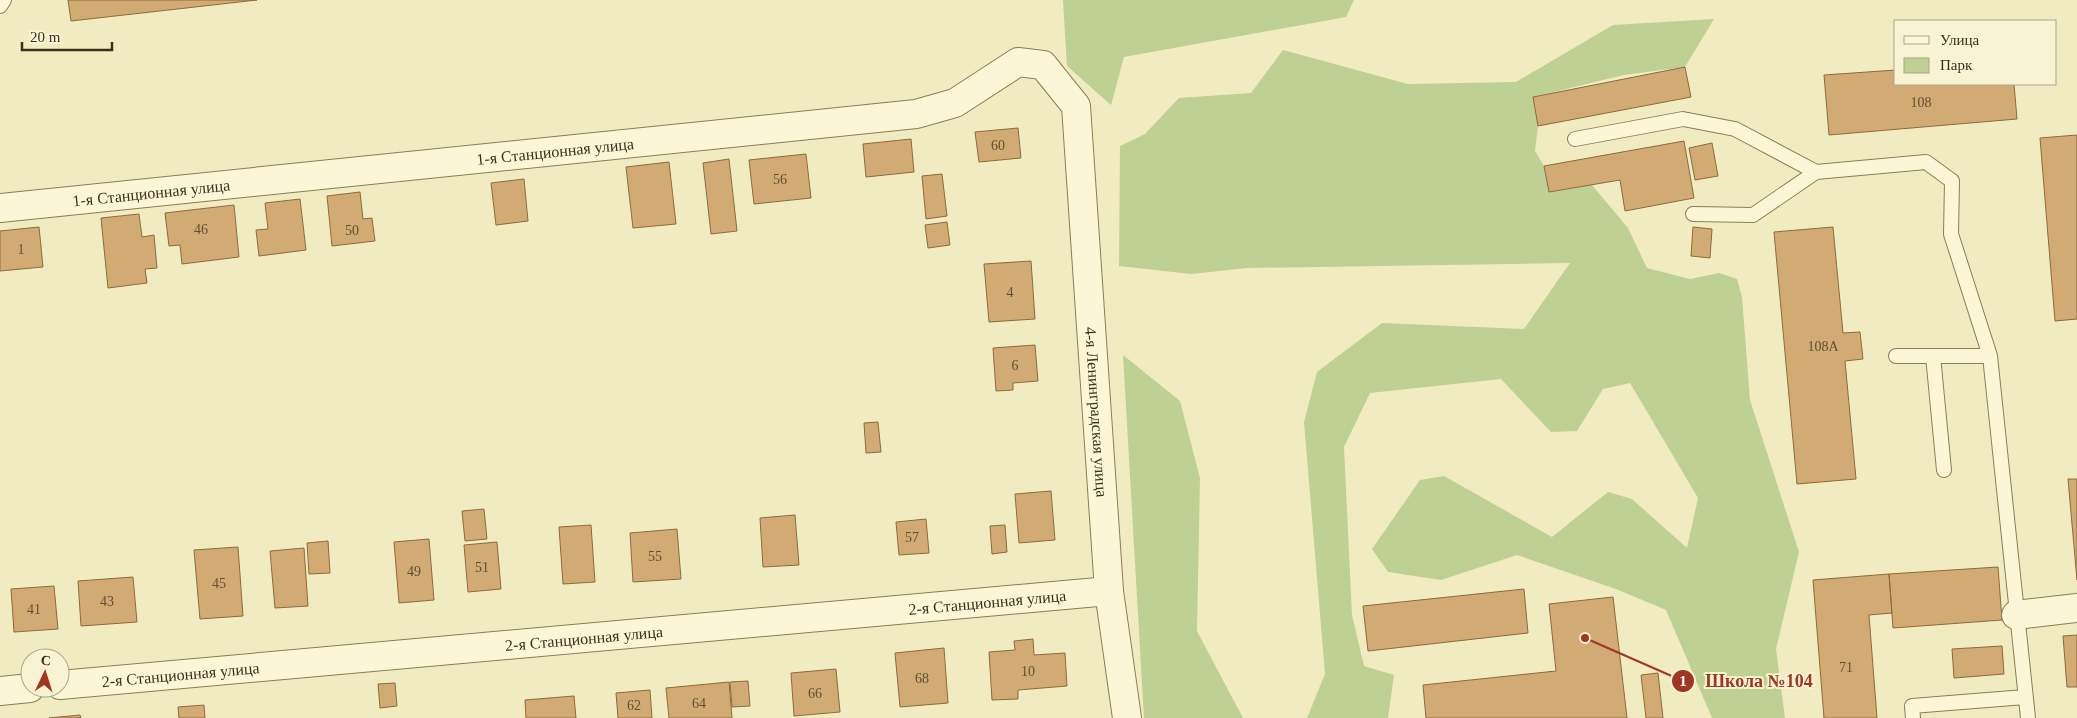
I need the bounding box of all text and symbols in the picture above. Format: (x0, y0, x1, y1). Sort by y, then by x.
scale bar (22, 20, 112, 52)
legend (1894, 20, 2057, 85)
text: 20 m (30, 29, 61, 45)
text: Улица (1940, 32, 1979, 48)
text: Парк (1940, 57, 1973, 73)
house number: 108 (1911, 95, 1932, 110)
street label: 1-я Станционная улица (476, 135, 635, 168)
house number: 60 (991, 138, 1005, 153)
house number: 56 (773, 172, 787, 187)
street label: 1-я Станционная улица (72, 176, 231, 210)
house number: 46 (194, 222, 208, 237)
house number: 50 (345, 223, 359, 238)
house number: 1 (18, 242, 25, 257)
house number: 4 (1007, 285, 1014, 300)
street label: 4-я Ленинградская улица (1082, 326, 1111, 498)
house number: 108А (1807, 339, 1839, 354)
house number: 6 (1012, 358, 1019, 373)
house number: 57 (905, 530, 919, 545)
house number: 55 (648, 549, 662, 564)
house number: 51 (475, 560, 489, 575)
house number: 49 (407, 564, 421, 579)
house number: 45 (212, 576, 226, 591)
street label: 2-я Станционная улица (908, 587, 1067, 618)
house number: 43 (100, 594, 114, 609)
house number: 41 (27, 602, 41, 617)
street label: 2-я Станционная улица (504, 623, 664, 654)
north arrow (20, 648, 70, 698)
text: С (40, 653, 51, 668)
street label: 2-я Станционная улица (101, 659, 260, 690)
house number: 71 (1839, 660, 1853, 675)
house number: 10 (1021, 664, 1035, 679)
callout: Школа №104 (1670, 664, 1823, 697)
house number: 68 (915, 671, 929, 686)
text: Школа №104 (1705, 671, 1813, 691)
text: 1 (1679, 673, 1687, 689)
house number: 66 (808, 686, 822, 701)
house number: 64 (692, 696, 706, 711)
house number: 62 (627, 698, 641, 713)

